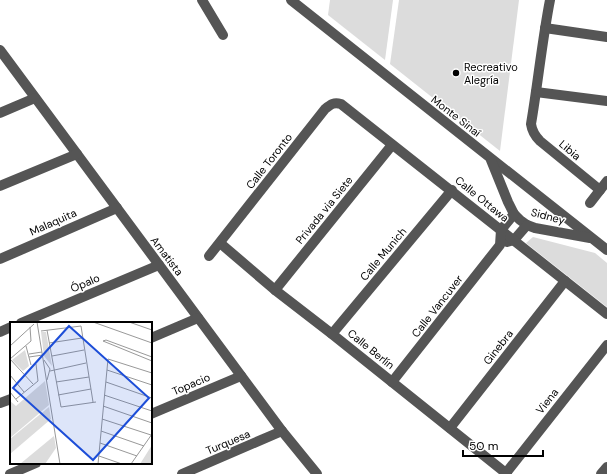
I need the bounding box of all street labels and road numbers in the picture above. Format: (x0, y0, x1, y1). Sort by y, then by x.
street label: Monte Sinaí (428, 92, 484, 140)
street label: Calle Toronto (243, 130, 295, 192)
street label: Libia (556, 137, 584, 163)
street label: Privada via Siete (292, 173, 356, 247)
street label: Calle Ottawa (452, 173, 512, 225)
street label: Malaquita (27, 205, 79, 239)
street label: Sidney (530, 205, 566, 227)
street label: Calle Munich (357, 225, 409, 283)
street label: Amatista (148, 234, 186, 278)
street label: Ópalo (68, 271, 102, 295)
street label: Calle Vancuver (408, 272, 466, 340)
street label: Calle Berlín (345, 326, 397, 372)
street label: Ginebra (480, 327, 516, 367)
street label: Topacio (170, 370, 212, 398)
street label: Viena (533, 385, 561, 417)
street label: Turquesa (204, 426, 252, 458)

